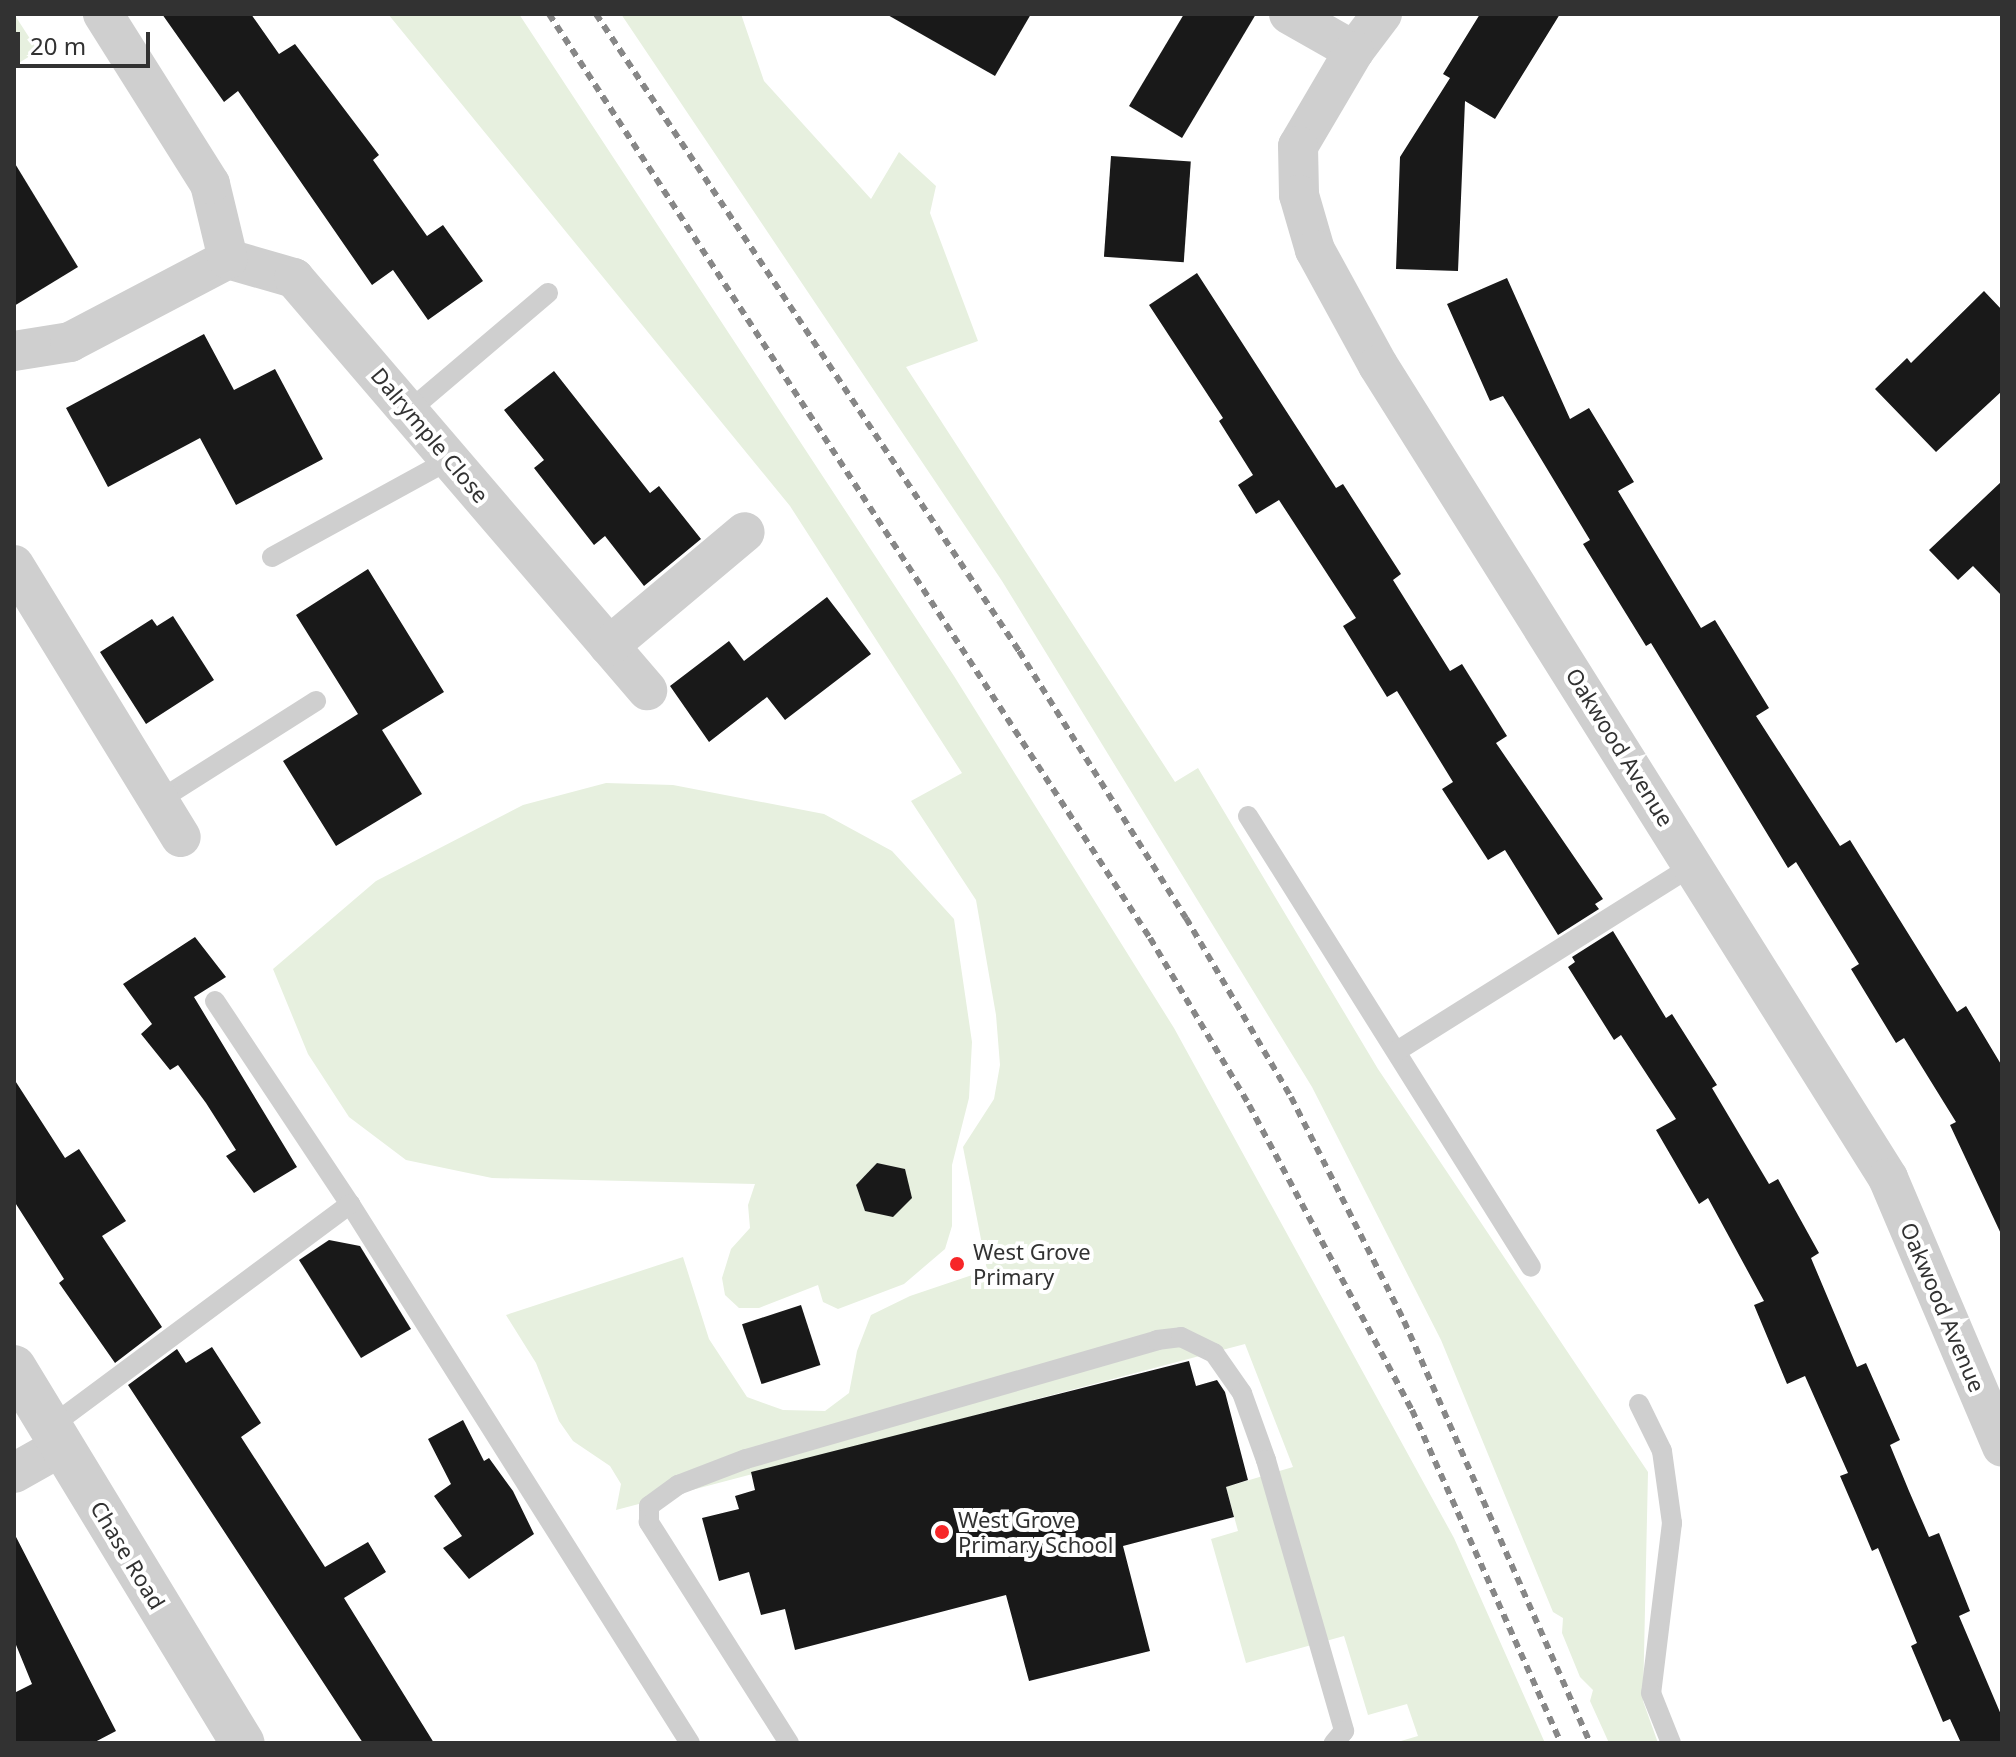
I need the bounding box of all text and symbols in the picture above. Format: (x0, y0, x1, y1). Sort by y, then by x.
scale bar (20, 16, 154, 66)
text: 20 m (30, 29, 86, 62)
street label: Dalrymple Close (366, 362, 494, 508)
street label: Oakwood Avenue (1561, 663, 1679, 831)
street label: Oakwood Avenue (1895, 1218, 1991, 1396)
place label: West Grove Primary (973, 1238, 1091, 1290)
marker: West Grove Primary (948, 1255, 966, 1273)
street label: Chase Road (85, 1496, 171, 1614)
place label: West Grove Primary School (958, 1506, 1114, 1558)
marker: West Grove Primary School (933, 1523, 951, 1541)

